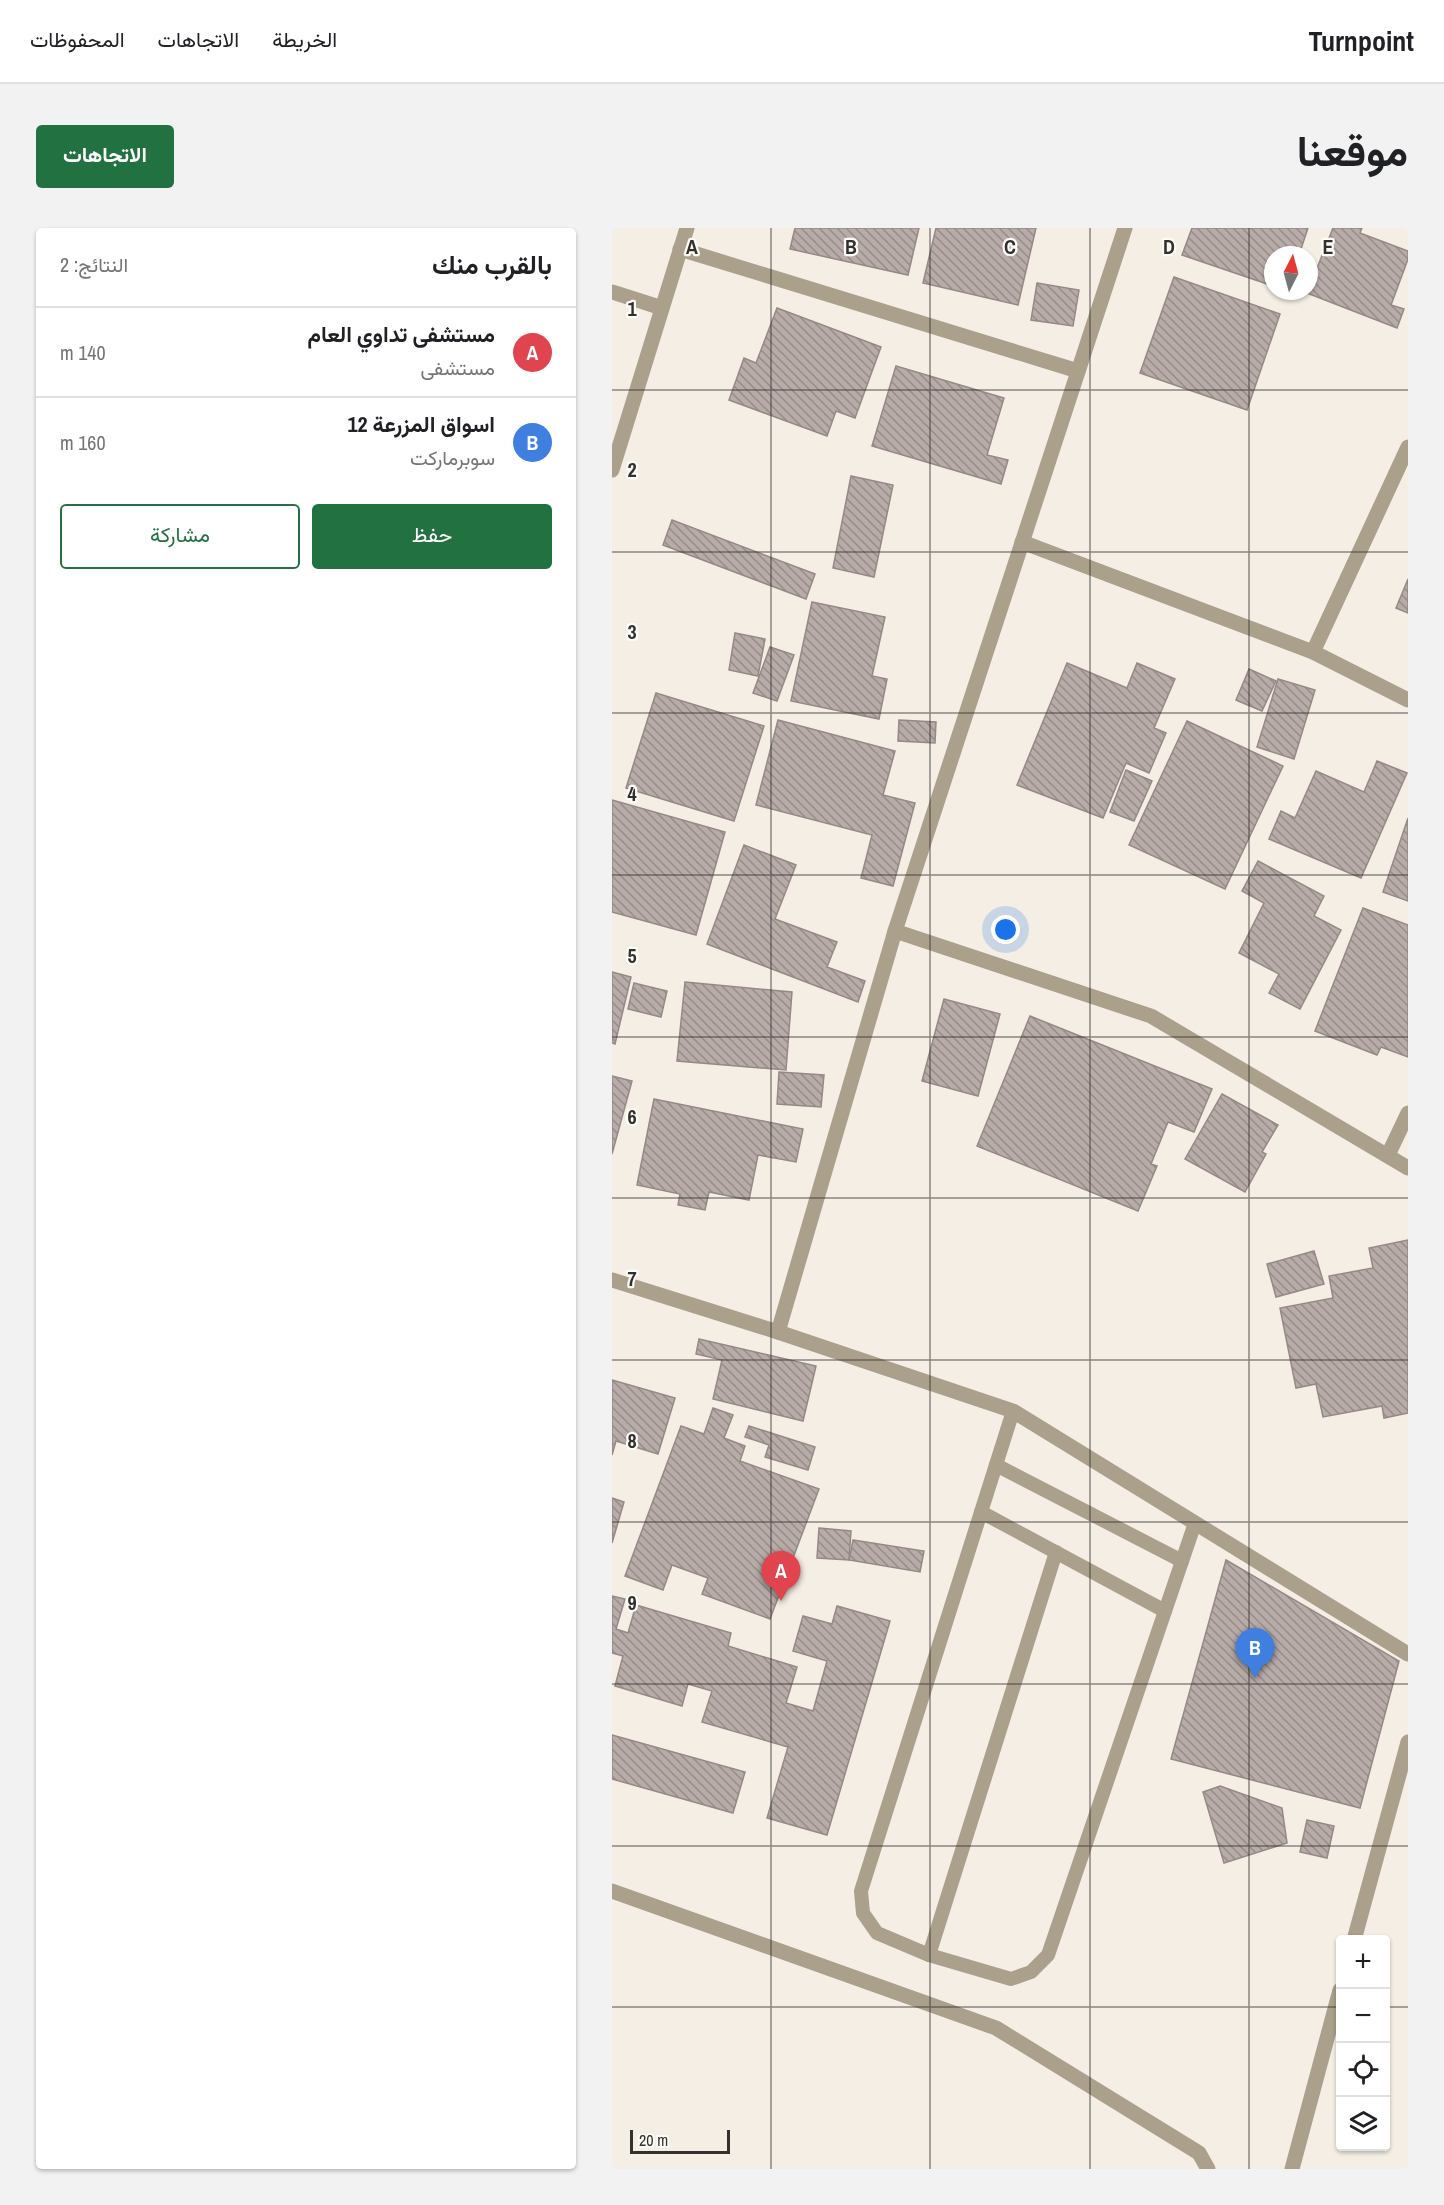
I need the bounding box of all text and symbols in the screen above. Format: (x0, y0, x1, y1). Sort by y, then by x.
text: Turnpoint (1309, 22, 1414, 60)
text: المحفوظات (30, 25, 125, 54)
text: الاتجاهات (158, 25, 239, 54)
text: الخريطة (272, 25, 337, 54)
text: موقعنا (1297, 123, 1408, 179)
button: الاتجاهات (36, 125, 174, 188)
text: A (686, 233, 698, 260)
text: B (845, 233, 857, 260)
text: C (1004, 233, 1016, 260)
text: D (1163, 233, 1175, 260)
text: E (1323, 233, 1334, 260)
north arrow (1264, 246, 1318, 300)
text: بالقرب منك (432, 247, 552, 282)
text: النتائج: 2 (60, 251, 128, 278)
text: 1 (627, 295, 637, 322)
text: مستشفى تداوي العام (307, 319, 495, 349)
text: 140 m (60, 339, 106, 366)
text: A (527, 339, 538, 366)
text: مستشفى (420, 354, 495, 381)
text: اسواق المزرعة 12 (347, 409, 495, 439)
text: 160 m (60, 429, 106, 456)
text: B (527, 429, 538, 456)
text: سوبرماركت (410, 444, 495, 471)
text: 2 (627, 456, 637, 483)
button: مشاركة (60, 504, 300, 569)
button: حفظ (312, 504, 552, 569)
text: 3 (627, 618, 637, 645)
text: 4 (627, 780, 637, 807)
your location (991, 915, 1020, 944)
text: 5 (627, 942, 637, 969)
text: 6 (627, 1103, 637, 1130)
text: 7 (627, 1265, 637, 1292)
text: 8 (627, 1427, 637, 1454)
pin: A (762, 1552, 800, 1601)
text: 9 (627, 1589, 637, 1616)
pin: B (1236, 1628, 1274, 1678)
map controls (1336, 1935, 1390, 2151)
button: + (1336, 1935, 1390, 1989)
button: − (1336, 1989, 1390, 2043)
button: locate (1336, 2043, 1390, 2097)
button: layers (1336, 2097, 1390, 2151)
scale bar (630, 2127, 730, 2154)
text: 20 m (639, 2129, 668, 2151)

